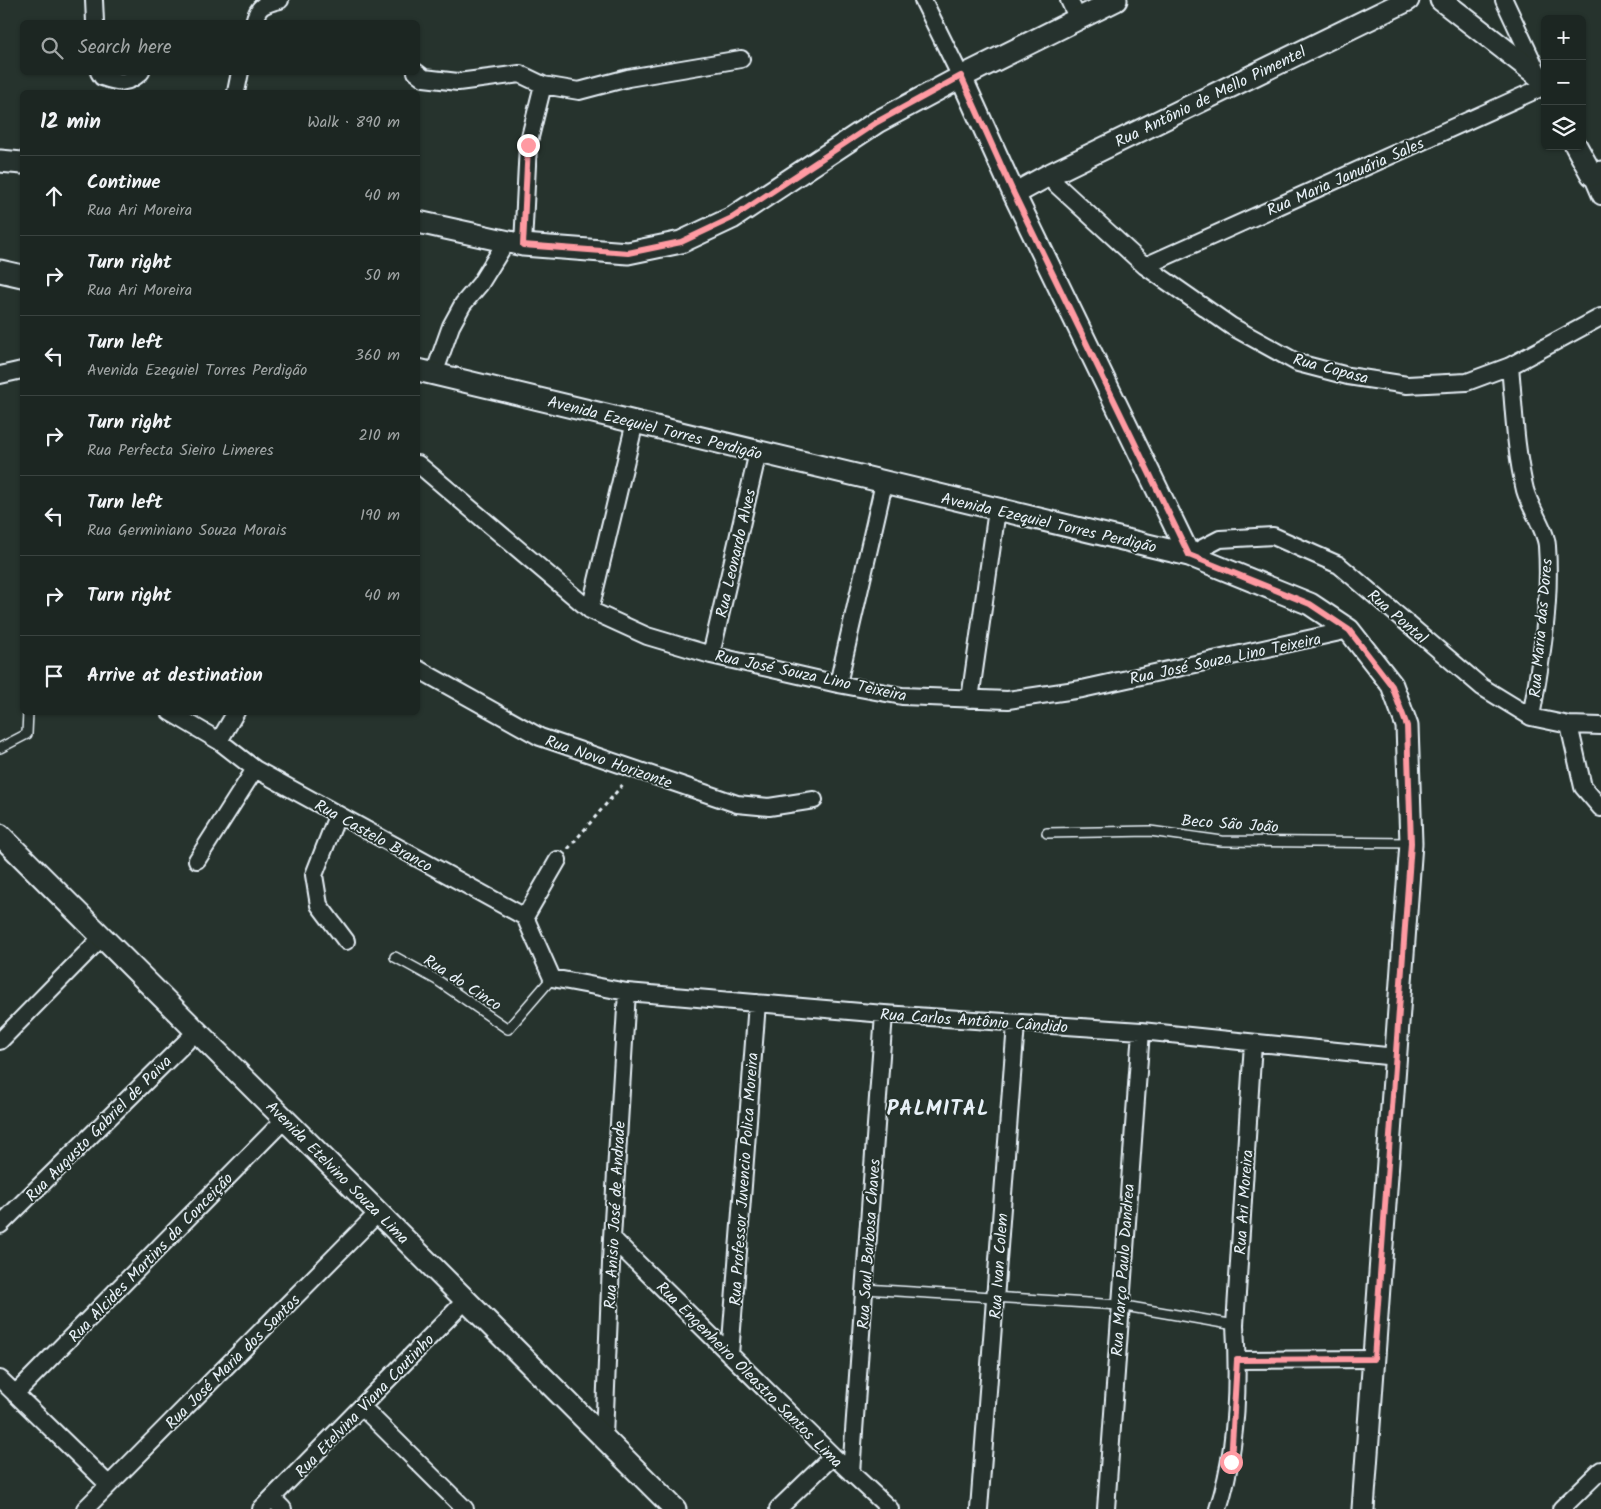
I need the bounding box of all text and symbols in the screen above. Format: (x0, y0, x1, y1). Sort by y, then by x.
map controls (1541, 15, 1586, 150)
button: + (1541, 15, 1586, 60)
search box (20, 20, 420, 75)
text: Search here (78, 33, 172, 63)
icon: search (38, 34, 66, 62)
street label: Rua Antônio de Mello Pimentel (1111, 40, 1311, 155)
button: − (1541, 60, 1586, 105)
button: layers (1541, 105, 1586, 150)
text: 12 min (40, 106, 101, 139)
text: Walk · 890 m (307, 110, 400, 135)
street label: Rua Maria Januária Sales (1263, 131, 1428, 223)
route end (517, 134, 540, 157)
text: Continue (87, 168, 160, 198)
icon: ahead (40, 182, 68, 210)
text: 40 m (364, 183, 400, 208)
text: Rua Ari Moreira (87, 198, 192, 223)
text: Turn right (87, 248, 172, 278)
icon: right (40, 262, 68, 290)
text: 50 m (364, 263, 400, 288)
text: Rua Ari Moreira (87, 278, 192, 303)
text: Turn left (87, 328, 162, 358)
icon: left (40, 342, 68, 370)
text: 360 m (355, 343, 400, 368)
street label: Rua Copasa (1290, 347, 1371, 392)
text: Avenida Ezequiel Torres Perdigão (87, 358, 307, 383)
street label: Avenida Ezequiel Torres Perdigão (545, 390, 765, 467)
text: Turn right (87, 408, 172, 438)
icon: right (40, 422, 68, 450)
text: 210 m (359, 423, 400, 448)
text: Rua Perfecta Sieiro Limeres (87, 438, 274, 463)
street label: Rua Leonardo Alves (709, 486, 763, 620)
street label: Avenida Ezequiel Torres Perdigão (938, 486, 1159, 560)
text: Turn left (87, 488, 162, 518)
icon: left (40, 502, 68, 530)
text: 190 m (360, 503, 400, 528)
text: Rua Germiniano Souza Morais (87, 518, 287, 543)
street label: Rua Maria das Dores (1523, 557, 1560, 699)
text: Turn right (87, 581, 172, 611)
icon: right (40, 582, 68, 610)
text: 40 m (364, 583, 400, 608)
street label: Rua Pontal (1361, 584, 1433, 651)
street label: Rua José Souza Lino Teixeira (1127, 627, 1323, 692)
street label: Rua José Souza Lino Teixeira (713, 644, 909, 709)
text: Arrive at destination (87, 661, 263, 691)
icon: arrive (40, 662, 68, 690)
street label: Rua Novo Horizonte (542, 729, 675, 796)
street label: Rua Castelo Branco (310, 793, 437, 879)
street label: Beco São João (1180, 809, 1279, 840)
street label: Rua do Cinco (418, 949, 506, 1018)
street label: Rua Carlos Antônio Cândido (879, 1002, 1069, 1041)
street label: Rua Augusto Gabriel de Paiva (20, 1050, 178, 1208)
street label: Rua Professor Juvencio Polica Moreira (723, 1052, 766, 1307)
district label: PALMITAL (887, 1093, 989, 1126)
street label: Avenida Etelvino Souza Lima (259, 1095, 415, 1251)
street label: Rua Anisio José de Andrade (598, 1120, 633, 1310)
street label: Rua Ari Moreira (1228, 1149, 1261, 1255)
street label: Rua Saul Barbosa Chaves (851, 1158, 888, 1330)
street label: Rua Alcides Martins da Conceição (63, 1167, 239, 1349)
street label: Rua Março Paulo Dandrea (1105, 1183, 1142, 1357)
street label: Rua Ivan Colem (983, 1212, 1016, 1320)
street label: Rua Engenheiro Oleastro Santos Lima (650, 1276, 848, 1474)
street label: Rua José Maria dos Santos (160, 1289, 306, 1435)
street label: Rua Etelvina Viana Coutinho (289, 1328, 441, 1484)
route start (1220, 1451, 1243, 1474)

